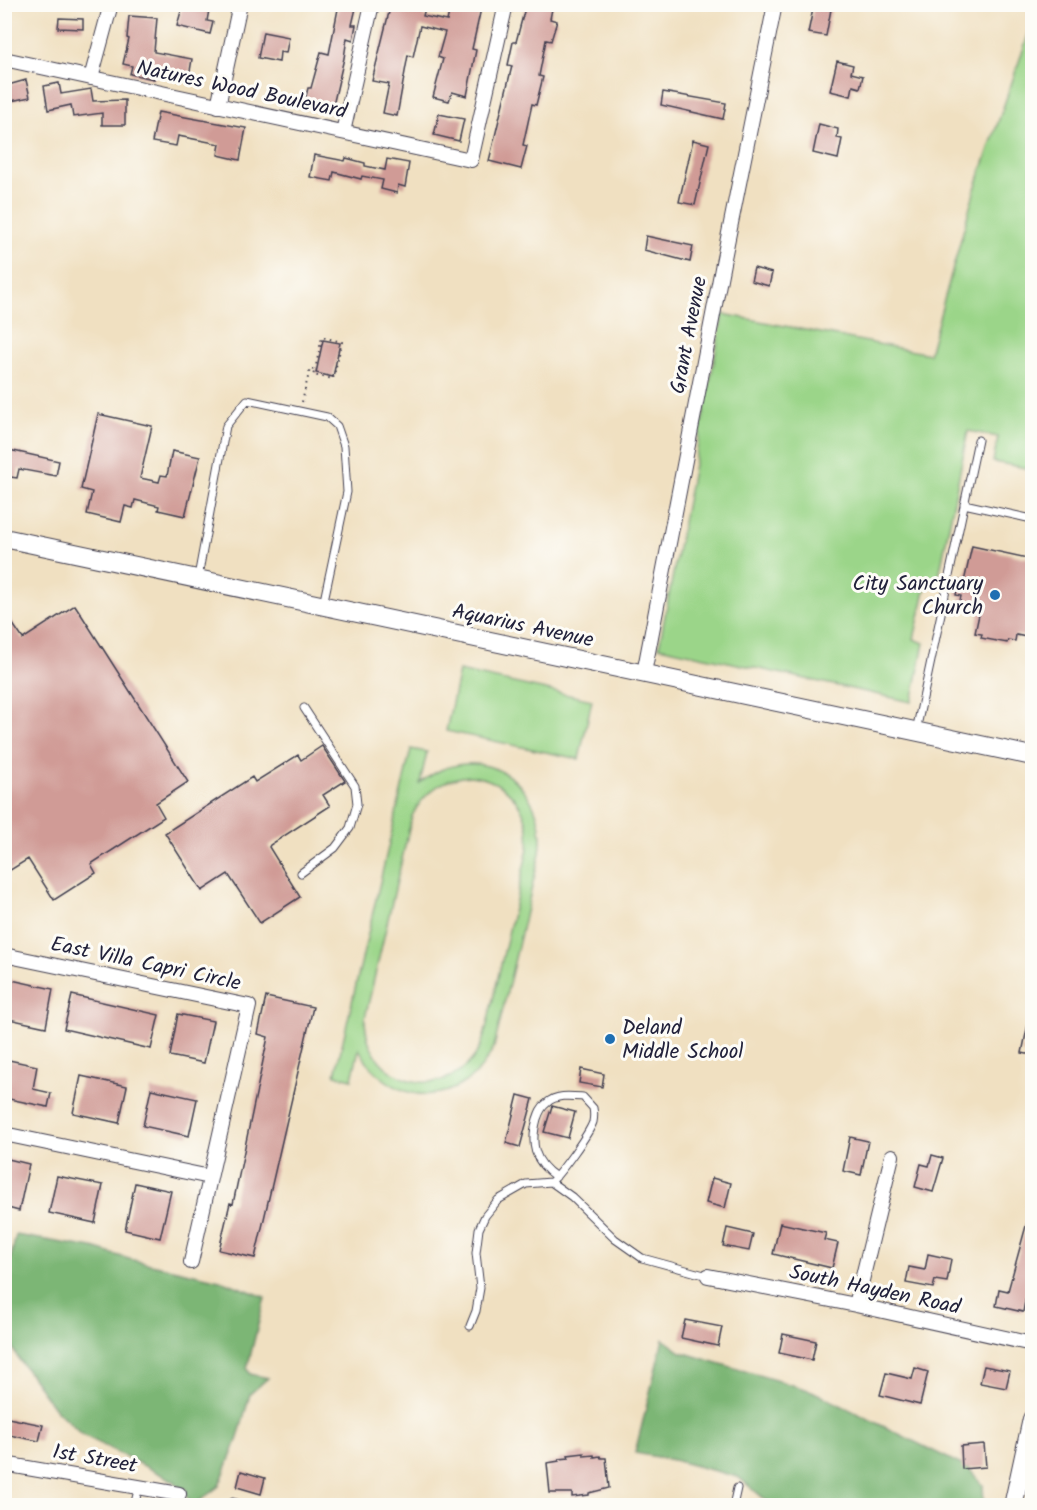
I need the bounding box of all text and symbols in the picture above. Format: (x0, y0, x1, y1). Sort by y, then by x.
street label: Natures Wood Boulevard (134, 52, 350, 129)
street label: Grant Avenue (662, 273, 717, 397)
place label: City Sanctuary Church (853, 568, 983, 625)
marker: City Sanctuary Church (988, 588, 1002, 602)
street label: Aquarius Avenue (449, 595, 597, 658)
street label: East Villa Capri Circle (48, 928, 244, 1001)
place label: Deland Middle School (622, 1012, 743, 1069)
marker: Deland Middle School (603, 1032, 617, 1046)
street label: South Hayden Road (786, 1256, 964, 1325)
street label: 1st Street (50, 1436, 140, 1483)

